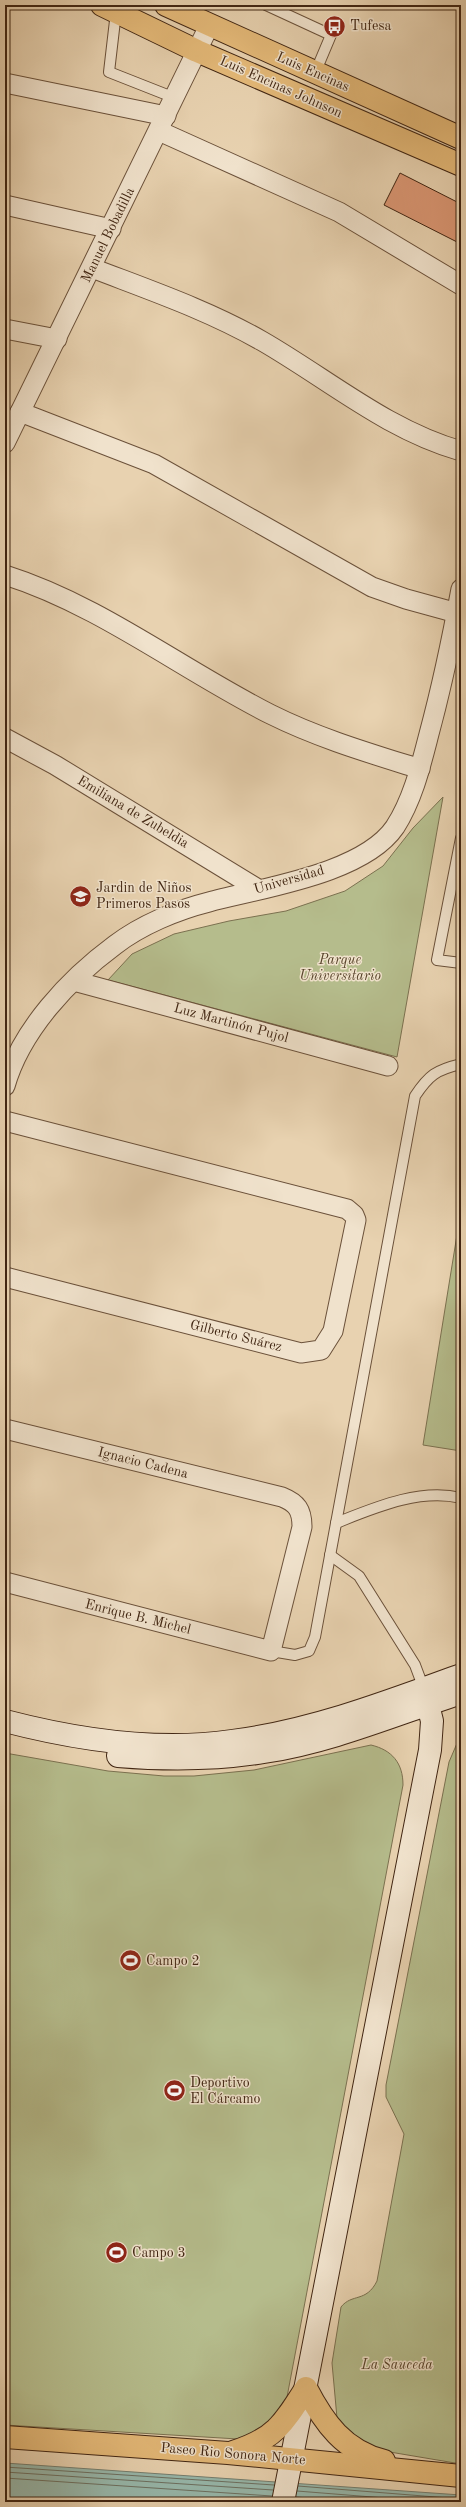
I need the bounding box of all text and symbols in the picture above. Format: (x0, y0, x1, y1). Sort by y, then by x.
bus stop icon: Tufesa (321, 13, 347, 39)
place label: Tufesa (350, 19, 392, 33)
street label: Luis Encinas (274, 50, 352, 94)
street label: Luis Encinas Johnson (218, 54, 345, 121)
street label: Manuel Bobadilla (79, 185, 137, 285)
street label: Emiliana de Zubeldia (75, 773, 191, 851)
street label: Universidad (252, 863, 326, 897)
place label: Jardin de Niños Primeros Pasos (96, 881, 192, 911)
school or university icon: Jardin de Niños Primeros Pasos (67, 883, 93, 909)
park label: Parque Universitario (299, 953, 381, 983)
street label: Luz Martinón Pujol (172, 1001, 290, 1045)
street label: Gilberto Suárez (189, 1318, 283, 1354)
street label: Ignacio Cadena (96, 1445, 190, 1481)
street label: Enrique B. Michel (84, 1597, 193, 1637)
sports icon: Campo 2 (117, 1948, 143, 1974)
place label: Campo 2 (146, 1954, 200, 1968)
place label: Deportivo El Cárcamo (190, 2076, 261, 2106)
sports icon: Deportivo El Cárcamo (162, 2078, 188, 2104)
sports icon: Campo 3 (103, 2240, 129, 2266)
place label: Campo 3 (132, 2246, 186, 2260)
park label: La Sauceda (360, 2358, 433, 2372)
street label: Paseo Rio Sonora Norte (160, 2441, 306, 2467)

